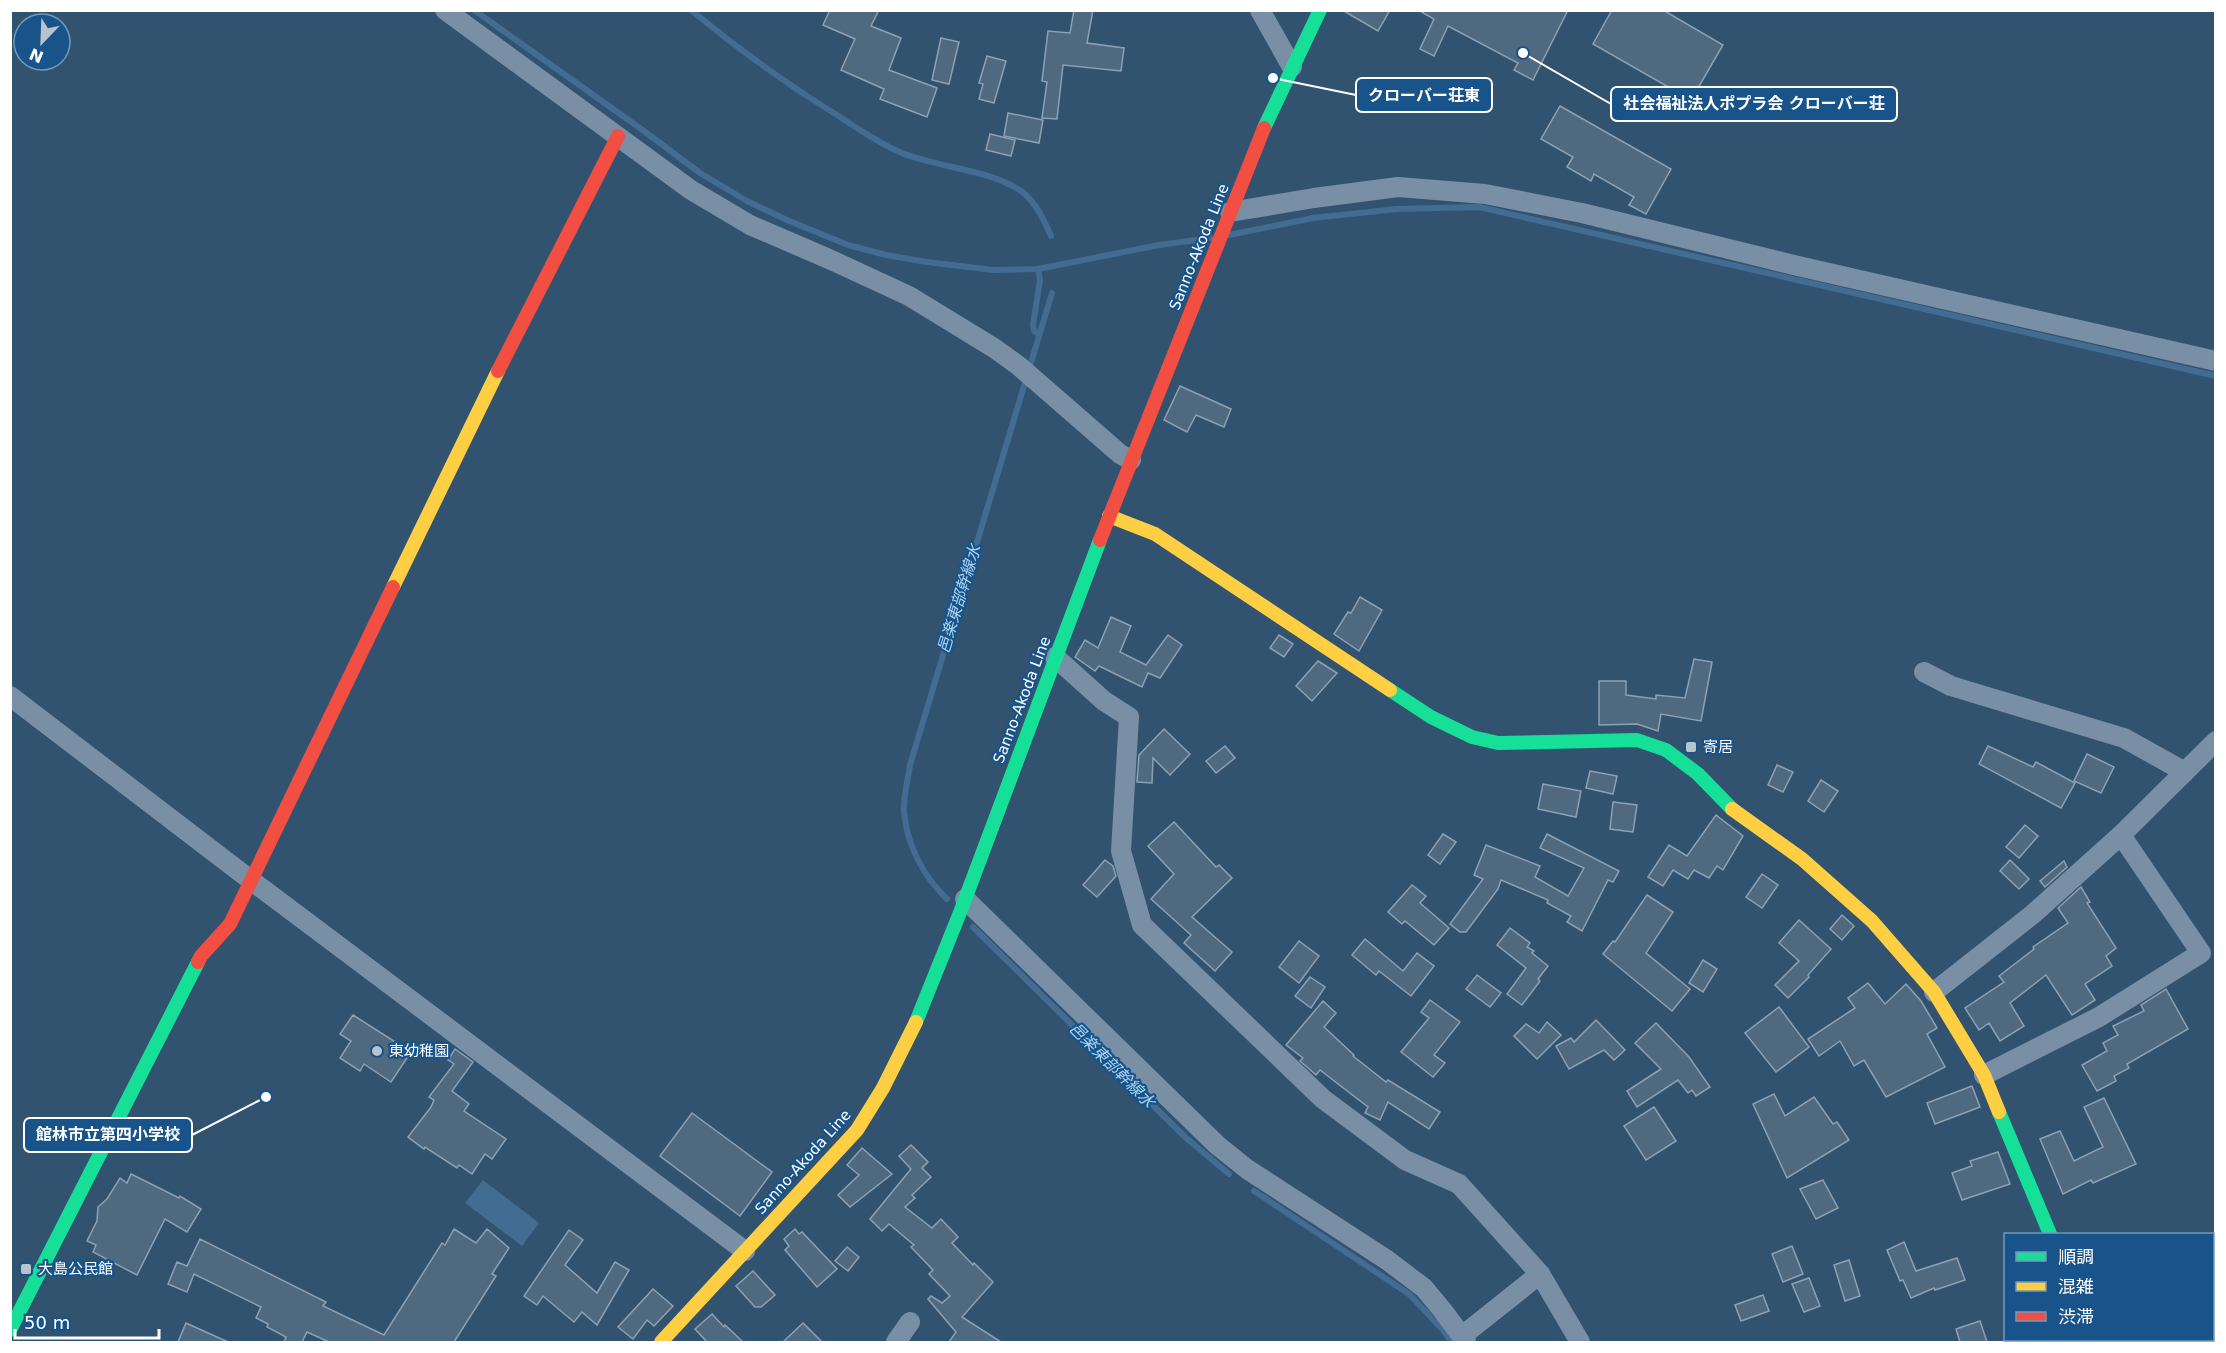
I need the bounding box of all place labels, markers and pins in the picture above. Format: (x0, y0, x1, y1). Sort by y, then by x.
callout: クローバー荘東 (1356, 78, 1492, 112)
callout: 社会福祉法人ポプラ会 クローバー荘 (1611, 87, 1897, 121)
place label: 寄居 (1703, 738, 1733, 756)
marker: 寄居 (1684, 740, 1698, 754)
place label: 東幼稚園 (389, 1042, 449, 1060)
marker: 東幼稚園 (370, 1044, 384, 1058)
callout: 館林市立第四小学校 (24, 1118, 192, 1152)
place label: 大島公民館 (38, 1260, 113, 1278)
marker: 大島公民館 (19, 1262, 33, 1276)

